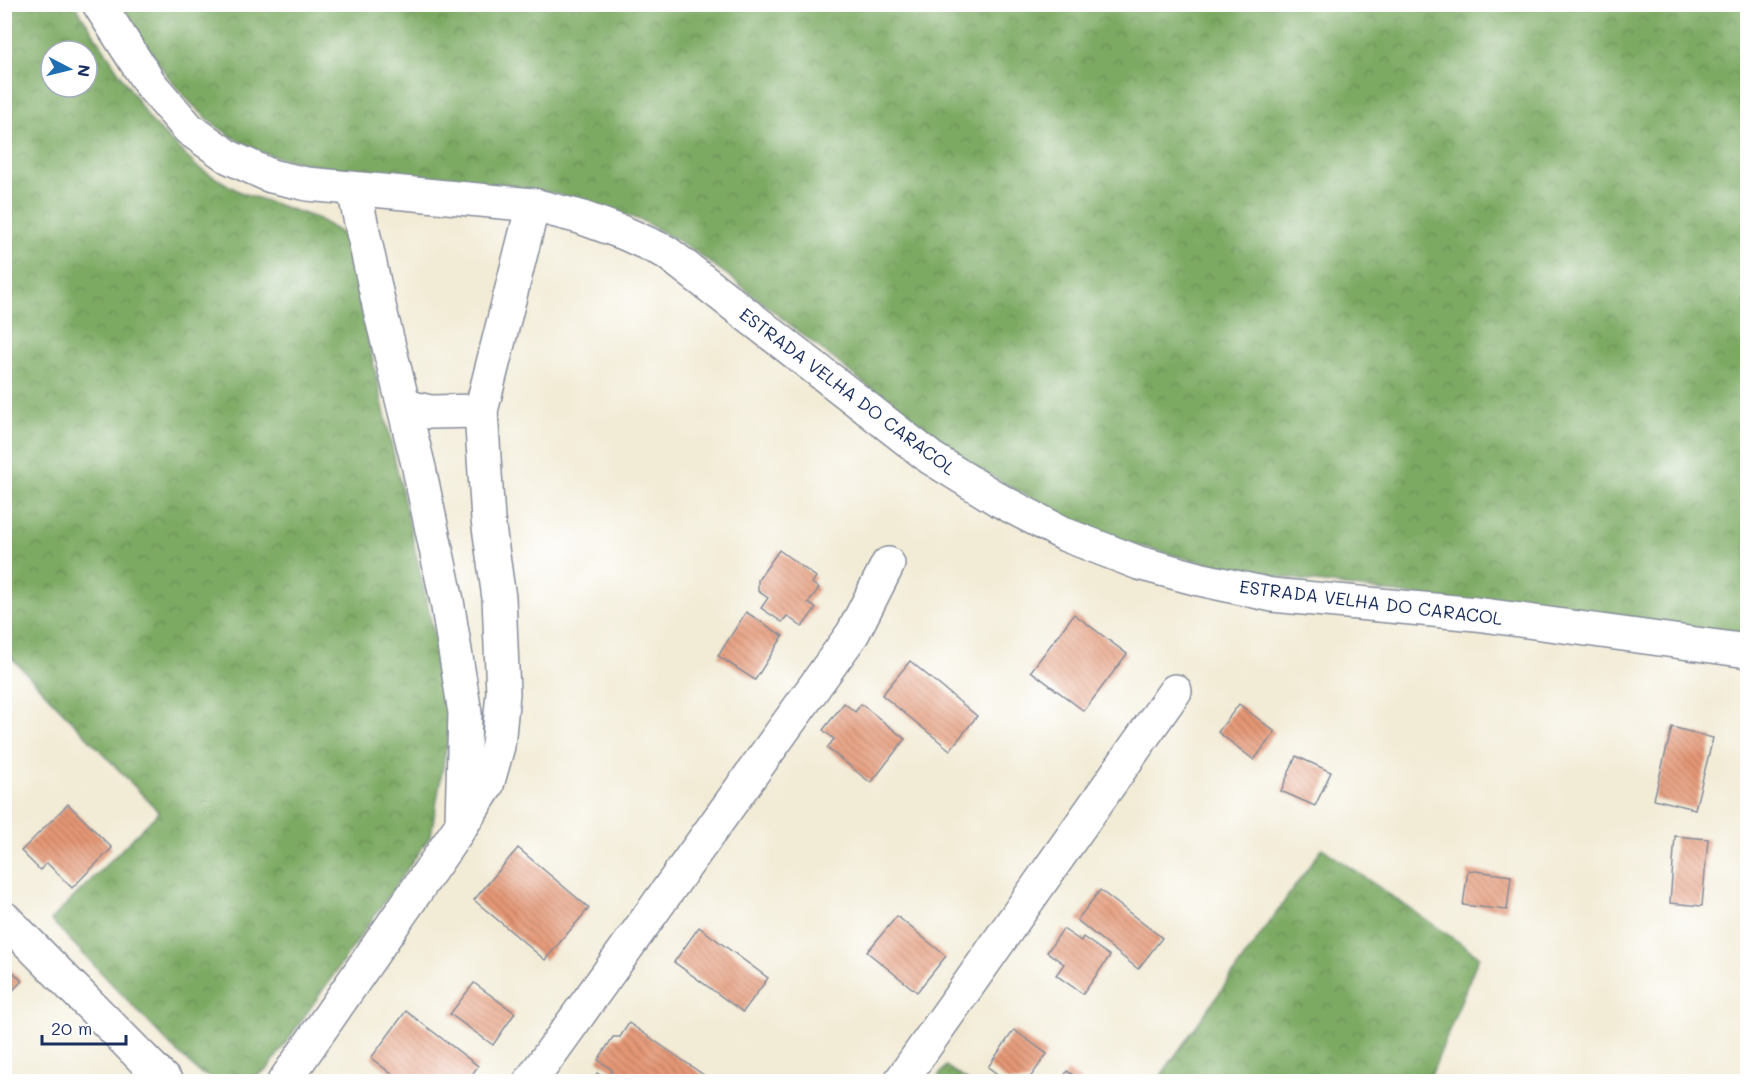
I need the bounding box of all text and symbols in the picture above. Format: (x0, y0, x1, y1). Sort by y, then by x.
north arrow (39, 39, 99, 99)
text: N (73, 64, 96, 78)
street label: ESTRADA VELHA DO CARACOL (735, 302, 961, 481)
street label: ESTRADA VELHA DO CARACOL (1238, 574, 1504, 630)
scale bar (42, 1008, 126, 1046)
text: 20 m (51, 1016, 92, 1040)

